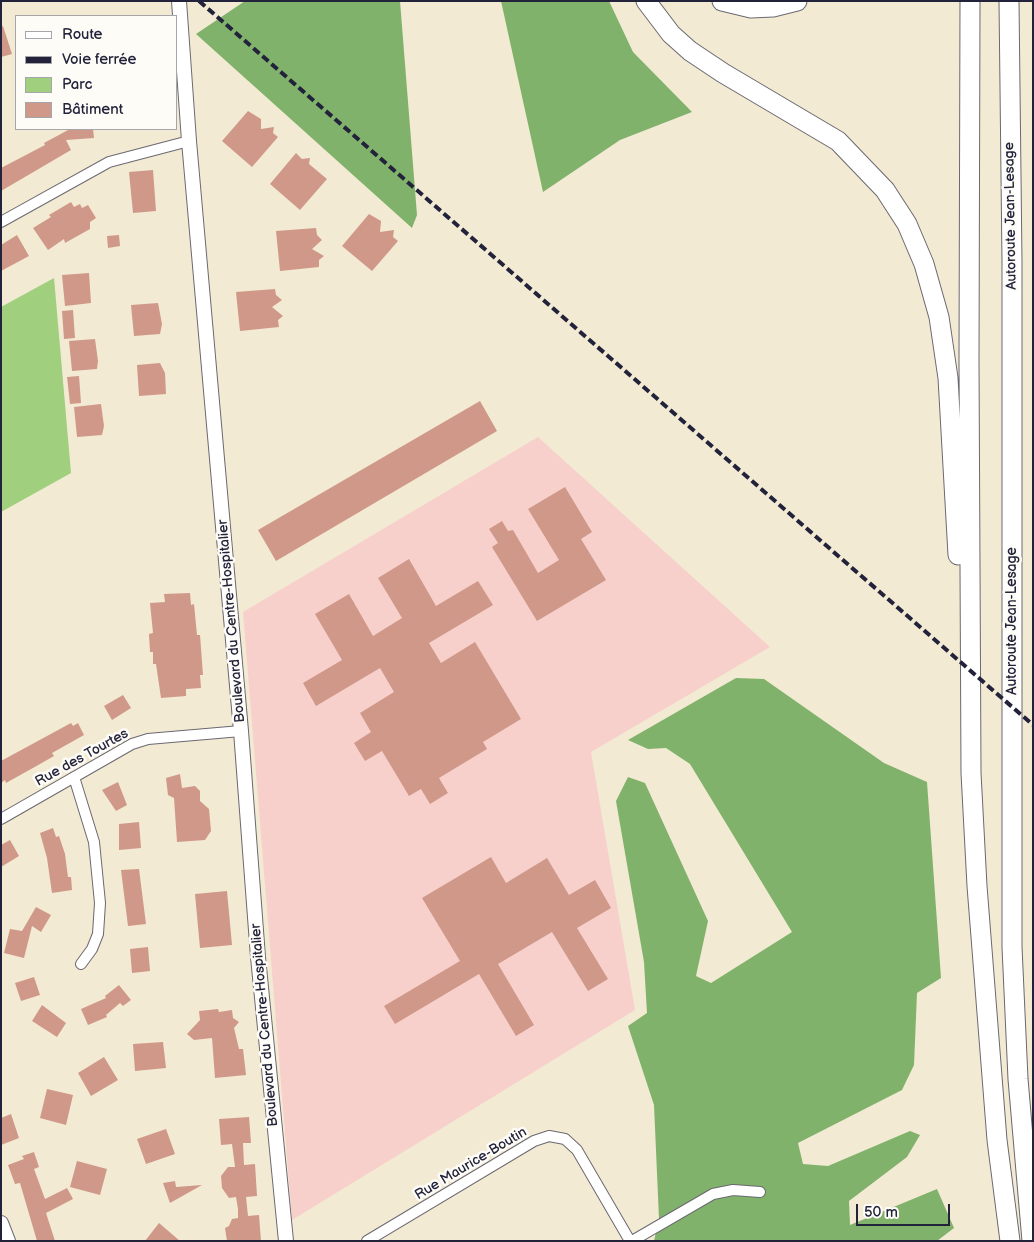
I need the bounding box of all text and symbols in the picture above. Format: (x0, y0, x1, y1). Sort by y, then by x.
legend (15, 15, 178, 130)
text: Route (62, 25, 102, 44)
text: Voie ferrée (62, 50, 137, 69)
text: Parc (62, 75, 92, 94)
text: Bâtiment (62, 100, 123, 119)
street label: Autoroute Jean-Lesage (1001, 142, 1021, 290)
street label: Boulevard du Centre-Hospitalier (215, 519, 249, 723)
street label: Autoroute Jean-Lesage (1004, 547, 1020, 695)
street label: Rue des Tourtes (33, 726, 131, 790)
street label: Boulevard du Centre-Hospitalier (248, 923, 282, 1127)
street label: Rue Maurice-Boutin (412, 1124, 530, 1204)
scale bar (859, 1194, 953, 1226)
text: 50 m (864, 1203, 898, 1222)

